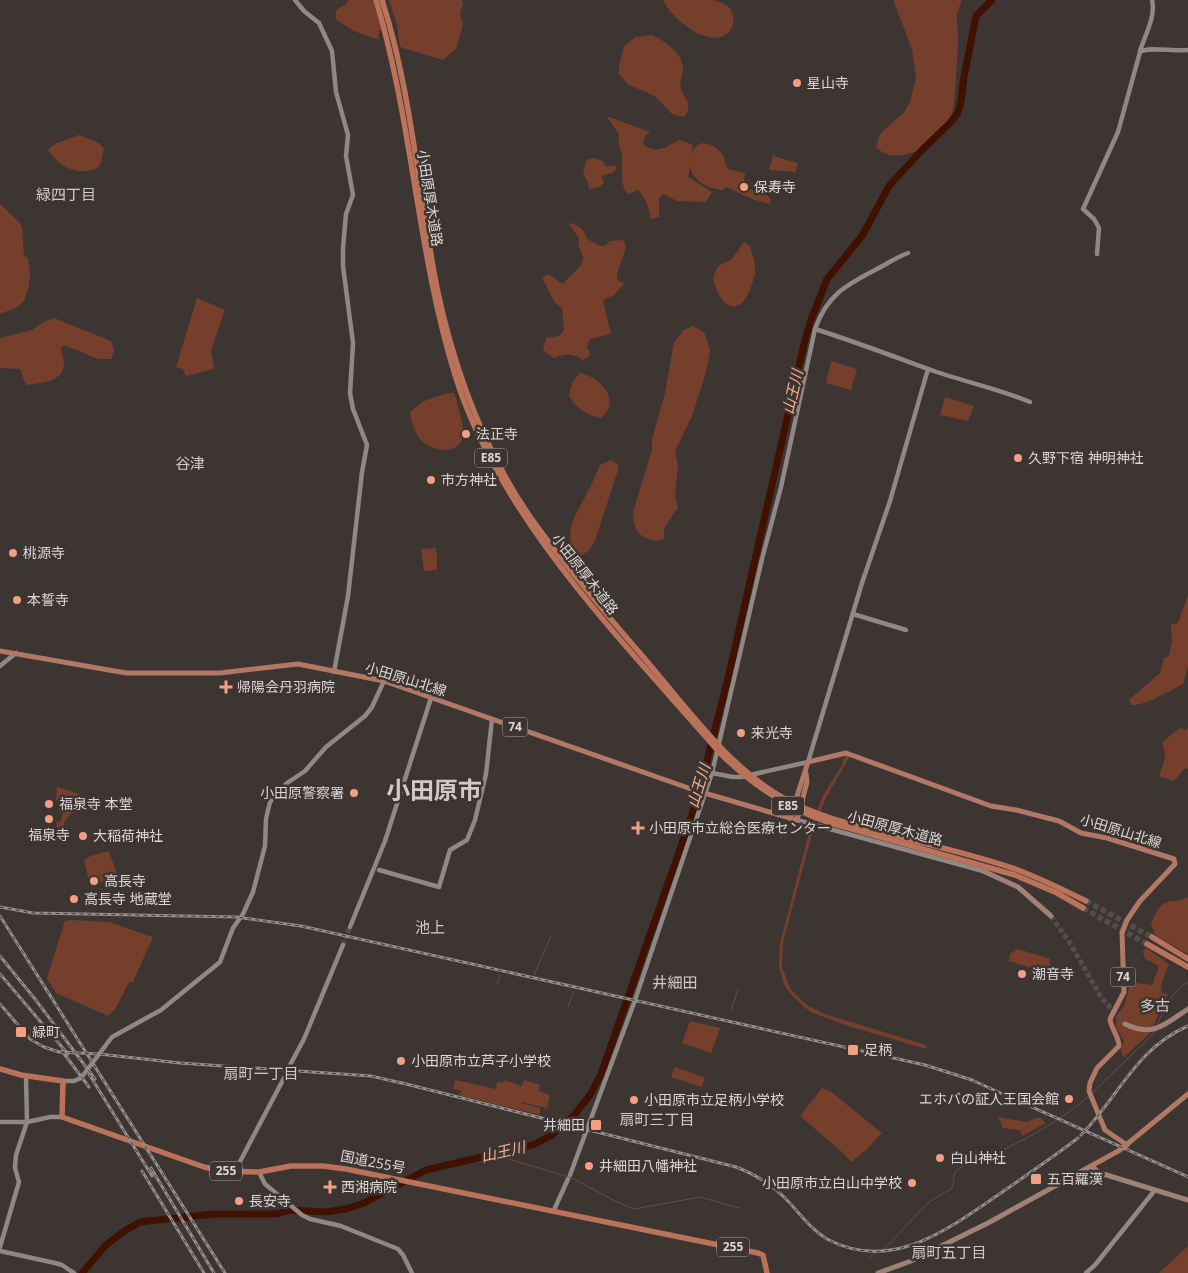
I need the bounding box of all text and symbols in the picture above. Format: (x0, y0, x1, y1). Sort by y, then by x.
place label: 星山寺 (807, 73, 849, 92)
marker: 星山寺 (791, 77, 803, 89)
street label: 小田原厚木道路 (413, 148, 448, 248)
place label: 保寿寺 (754, 177, 796, 196)
marker: 保寿寺 (738, 181, 750, 193)
district label: 緑四丁目 (36, 184, 96, 204)
water label: 山王川 (777, 366, 807, 416)
place label: 法正寺 (476, 424, 518, 443)
marker: 法正寺 (460, 428, 472, 440)
road number: E85 (475, 448, 507, 468)
place label: 久野下宿 神明神社 (1028, 448, 1144, 467)
marker: 久野下宿 神明神社 (1012, 452, 1024, 464)
district label: 谷津 (175, 453, 205, 473)
place label: 市方神社 (441, 470, 497, 489)
marker: 市方神社 (425, 474, 437, 486)
street label: 小田原厚木道路 (548, 529, 623, 618)
place label: 桃源寺 (23, 543, 65, 562)
marker: 桃源寺 (7, 547, 19, 559)
place label: 本誓寺 (27, 590, 69, 609)
marker: 本誓寺 (11, 594, 23, 606)
street label: 小田原山北線 (363, 657, 449, 700)
place label: 帰陽会丹羽病院 (237, 677, 335, 696)
marker: 帰陽会丹羽病院 (219, 680, 233, 694)
road number: 74 (502, 718, 528, 736)
place label: 来光寺 (751, 723, 793, 742)
marker: 来光寺 (735, 727, 747, 739)
water label: 山王川 (682, 759, 715, 810)
district label: 小田原市 (386, 773, 482, 806)
place label: 小田原警察署 (260, 783, 344, 802)
marker: 小田原警察署 (348, 787, 360, 799)
place label: 福泉寺 本堂 (59, 794, 133, 813)
road number: E85 (772, 796, 804, 816)
marker: 福泉寺 本堂 (43, 798, 55, 810)
street label: 小田原厚木道路 (845, 806, 945, 849)
street label: 小田原山北線 (1078, 809, 1164, 852)
marker: 福泉寺 (43, 813, 55, 825)
place label: 小田原市立総合医療センター (649, 818, 831, 837)
marker: 小田原市立総合医療センター (631, 821, 645, 835)
place label: 福泉寺 (28, 825, 70, 844)
place label: 大稲荷神社 (93, 826, 163, 845)
marker: 大稲荷神社 (77, 830, 89, 842)
place label: 高長寺 (104, 871, 146, 890)
marker: 高長寺 (88, 875, 100, 887)
place label: 高長寺 地蔵堂 (84, 889, 172, 908)
marker: 高長寺 地蔵堂 (68, 893, 80, 905)
district label: 池上 (415, 917, 445, 937)
place label: 潮音寺 (1032, 964, 1074, 983)
marker: 潮音寺 (1016, 968, 1028, 980)
road number: 74 (1110, 968, 1136, 986)
district label: 井細田 (652, 972, 698, 992)
district label: 多古 (1140, 995, 1170, 1015)
place label: 緑町 (32, 1022, 60, 1041)
marker: 緑町 (14, 1025, 28, 1039)
place label: 足柄 (864, 1040, 892, 1059)
marker: 足柄 (846, 1043, 860, 1057)
place label: 小田原市立芦子小学校 (411, 1051, 551, 1070)
marker: 小田原市立芦子小学校 (395, 1055, 407, 1067)
district label: 扇町一丁目 (223, 1063, 299, 1083)
place label: エホバの証人王国会館 (919, 1089, 1059, 1108)
place label: 小田原市立足柄小学校 (644, 1090, 784, 1109)
marker: エホバの証人王国会館 (1063, 1093, 1075, 1105)
marker: 小田原市立足柄小学校 (628, 1094, 640, 1106)
district label: 扇町三丁目 (619, 1109, 695, 1129)
place label: 井細田 (543, 1115, 585, 1134)
marker: 井細田 (589, 1118, 603, 1132)
water label: 山王川 (479, 1136, 529, 1166)
street label: 国道255号 (339, 1146, 407, 1177)
place label: 白山神社 (950, 1148, 1006, 1167)
marker: 白山神社 (934, 1152, 946, 1164)
place label: 井細田八幡神社 (599, 1156, 697, 1175)
marker: 井細田八幡神社 (583, 1160, 595, 1172)
road number: 255 (210, 1162, 242, 1180)
place label: 五百羅漢 (1047, 1169, 1103, 1188)
marker: 五百羅漢 (1029, 1172, 1043, 1186)
place label: 小田原市立白山中学校 (762, 1173, 902, 1192)
place label: 西湘病院 (341, 1177, 397, 1196)
marker: 小田原市立白山中学校 (906, 1177, 918, 1189)
marker: 西湘病院 (323, 1180, 337, 1194)
place label: 長安寺 (249, 1191, 291, 1210)
marker: 長安寺 (233, 1195, 245, 1207)
road number: 255 (717, 1238, 749, 1256)
district label: 扇町五丁目 (911, 1242, 987, 1262)

